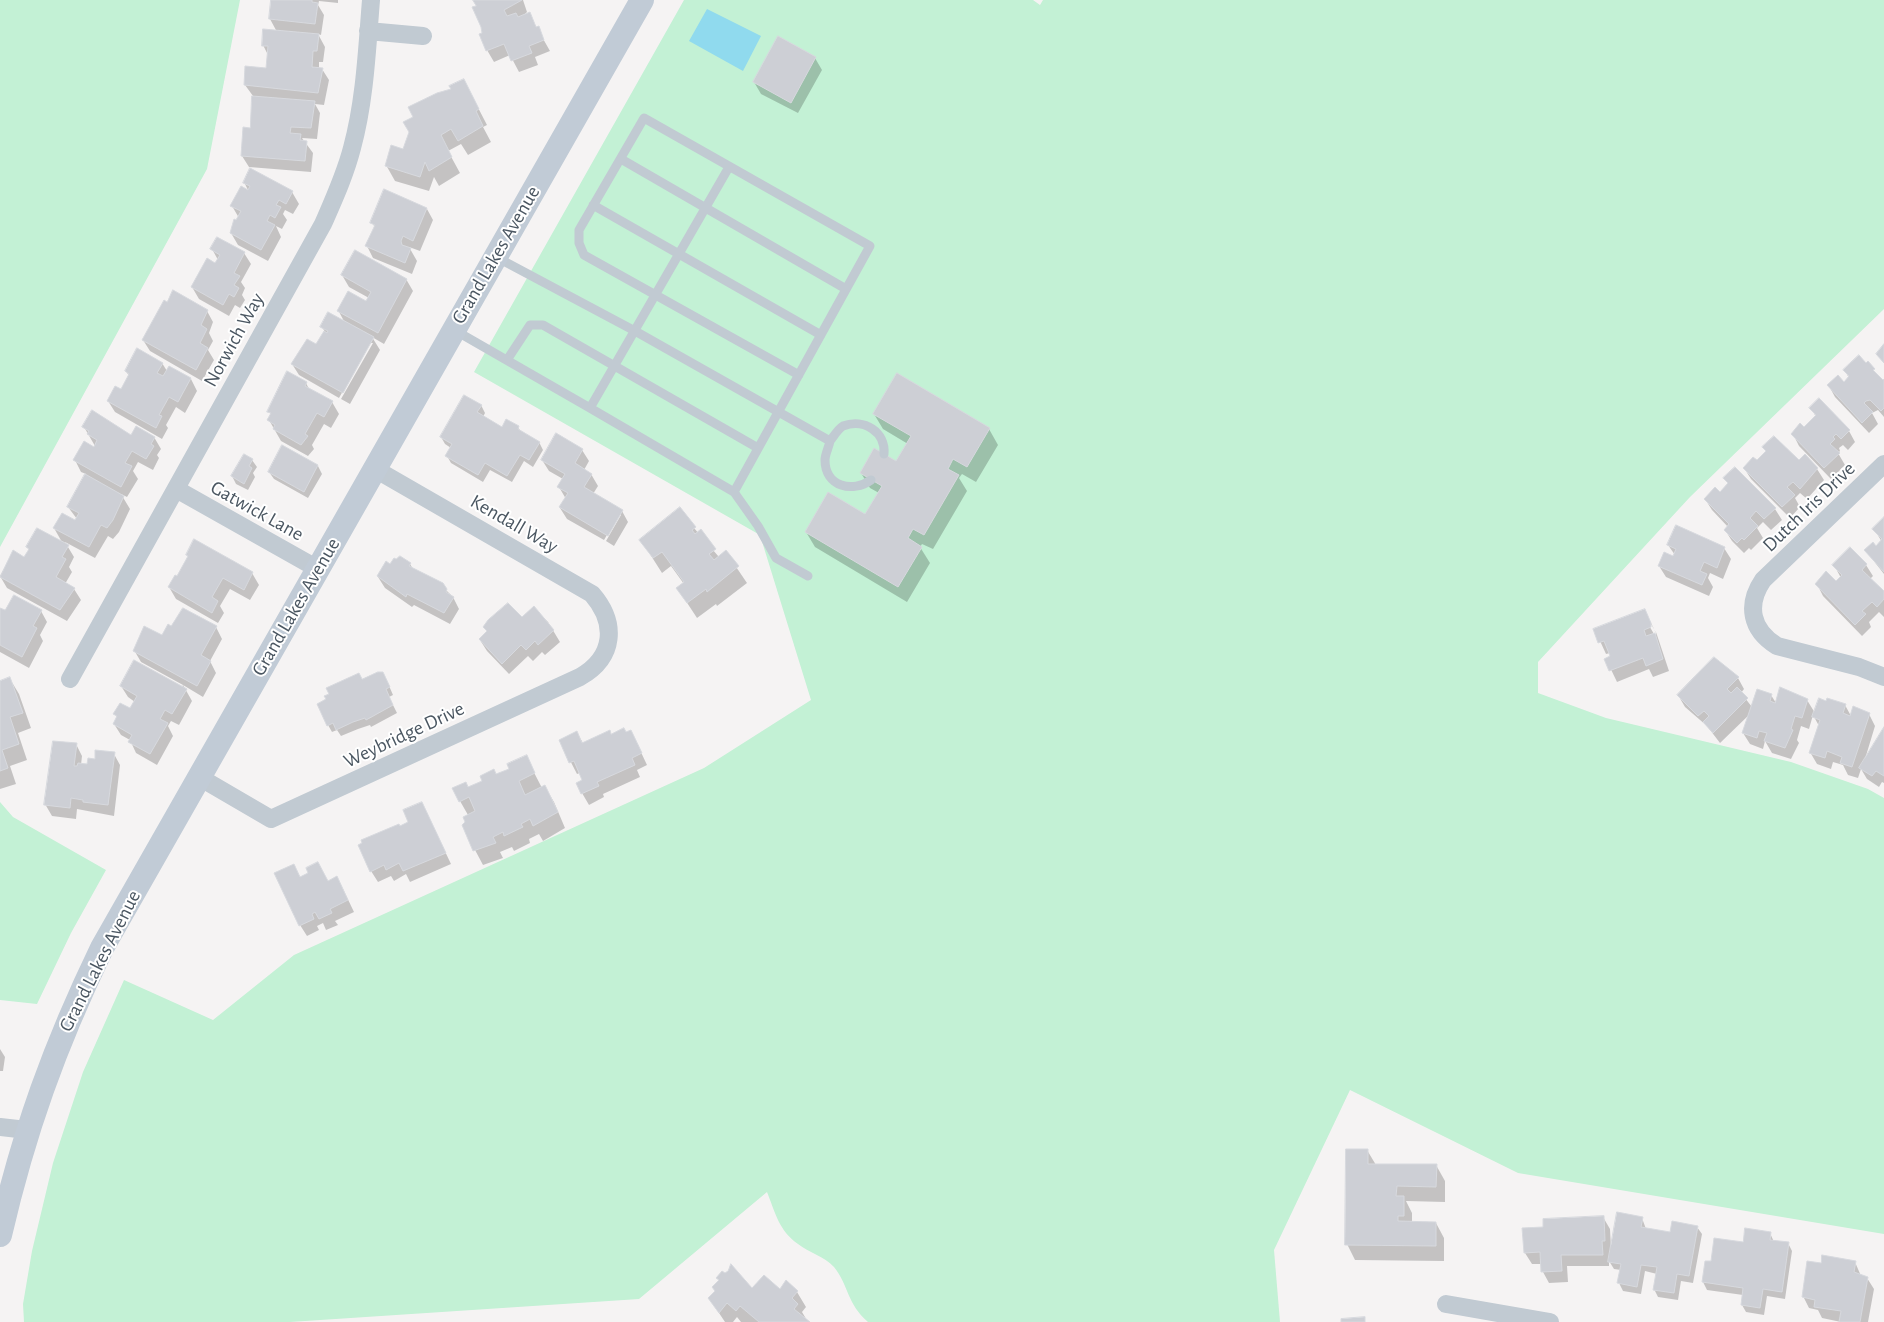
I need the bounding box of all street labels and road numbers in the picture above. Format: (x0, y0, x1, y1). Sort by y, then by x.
street label: Grand Lakes Avenue (447, 182, 545, 328)
street label: Norwich Way (198, 289, 270, 391)
street label: Dutch Iris Drive (1758, 457, 1860, 557)
street label: Gatwick Lane (206, 476, 308, 546)
street label: Kendall Way (466, 489, 562, 559)
street label: Grand Lakes Avenue (247, 534, 345, 680)
street label: Weybridge Drive (340, 697, 468, 773)
street label: Grand Lakes Avenue (54, 886, 146, 1036)

